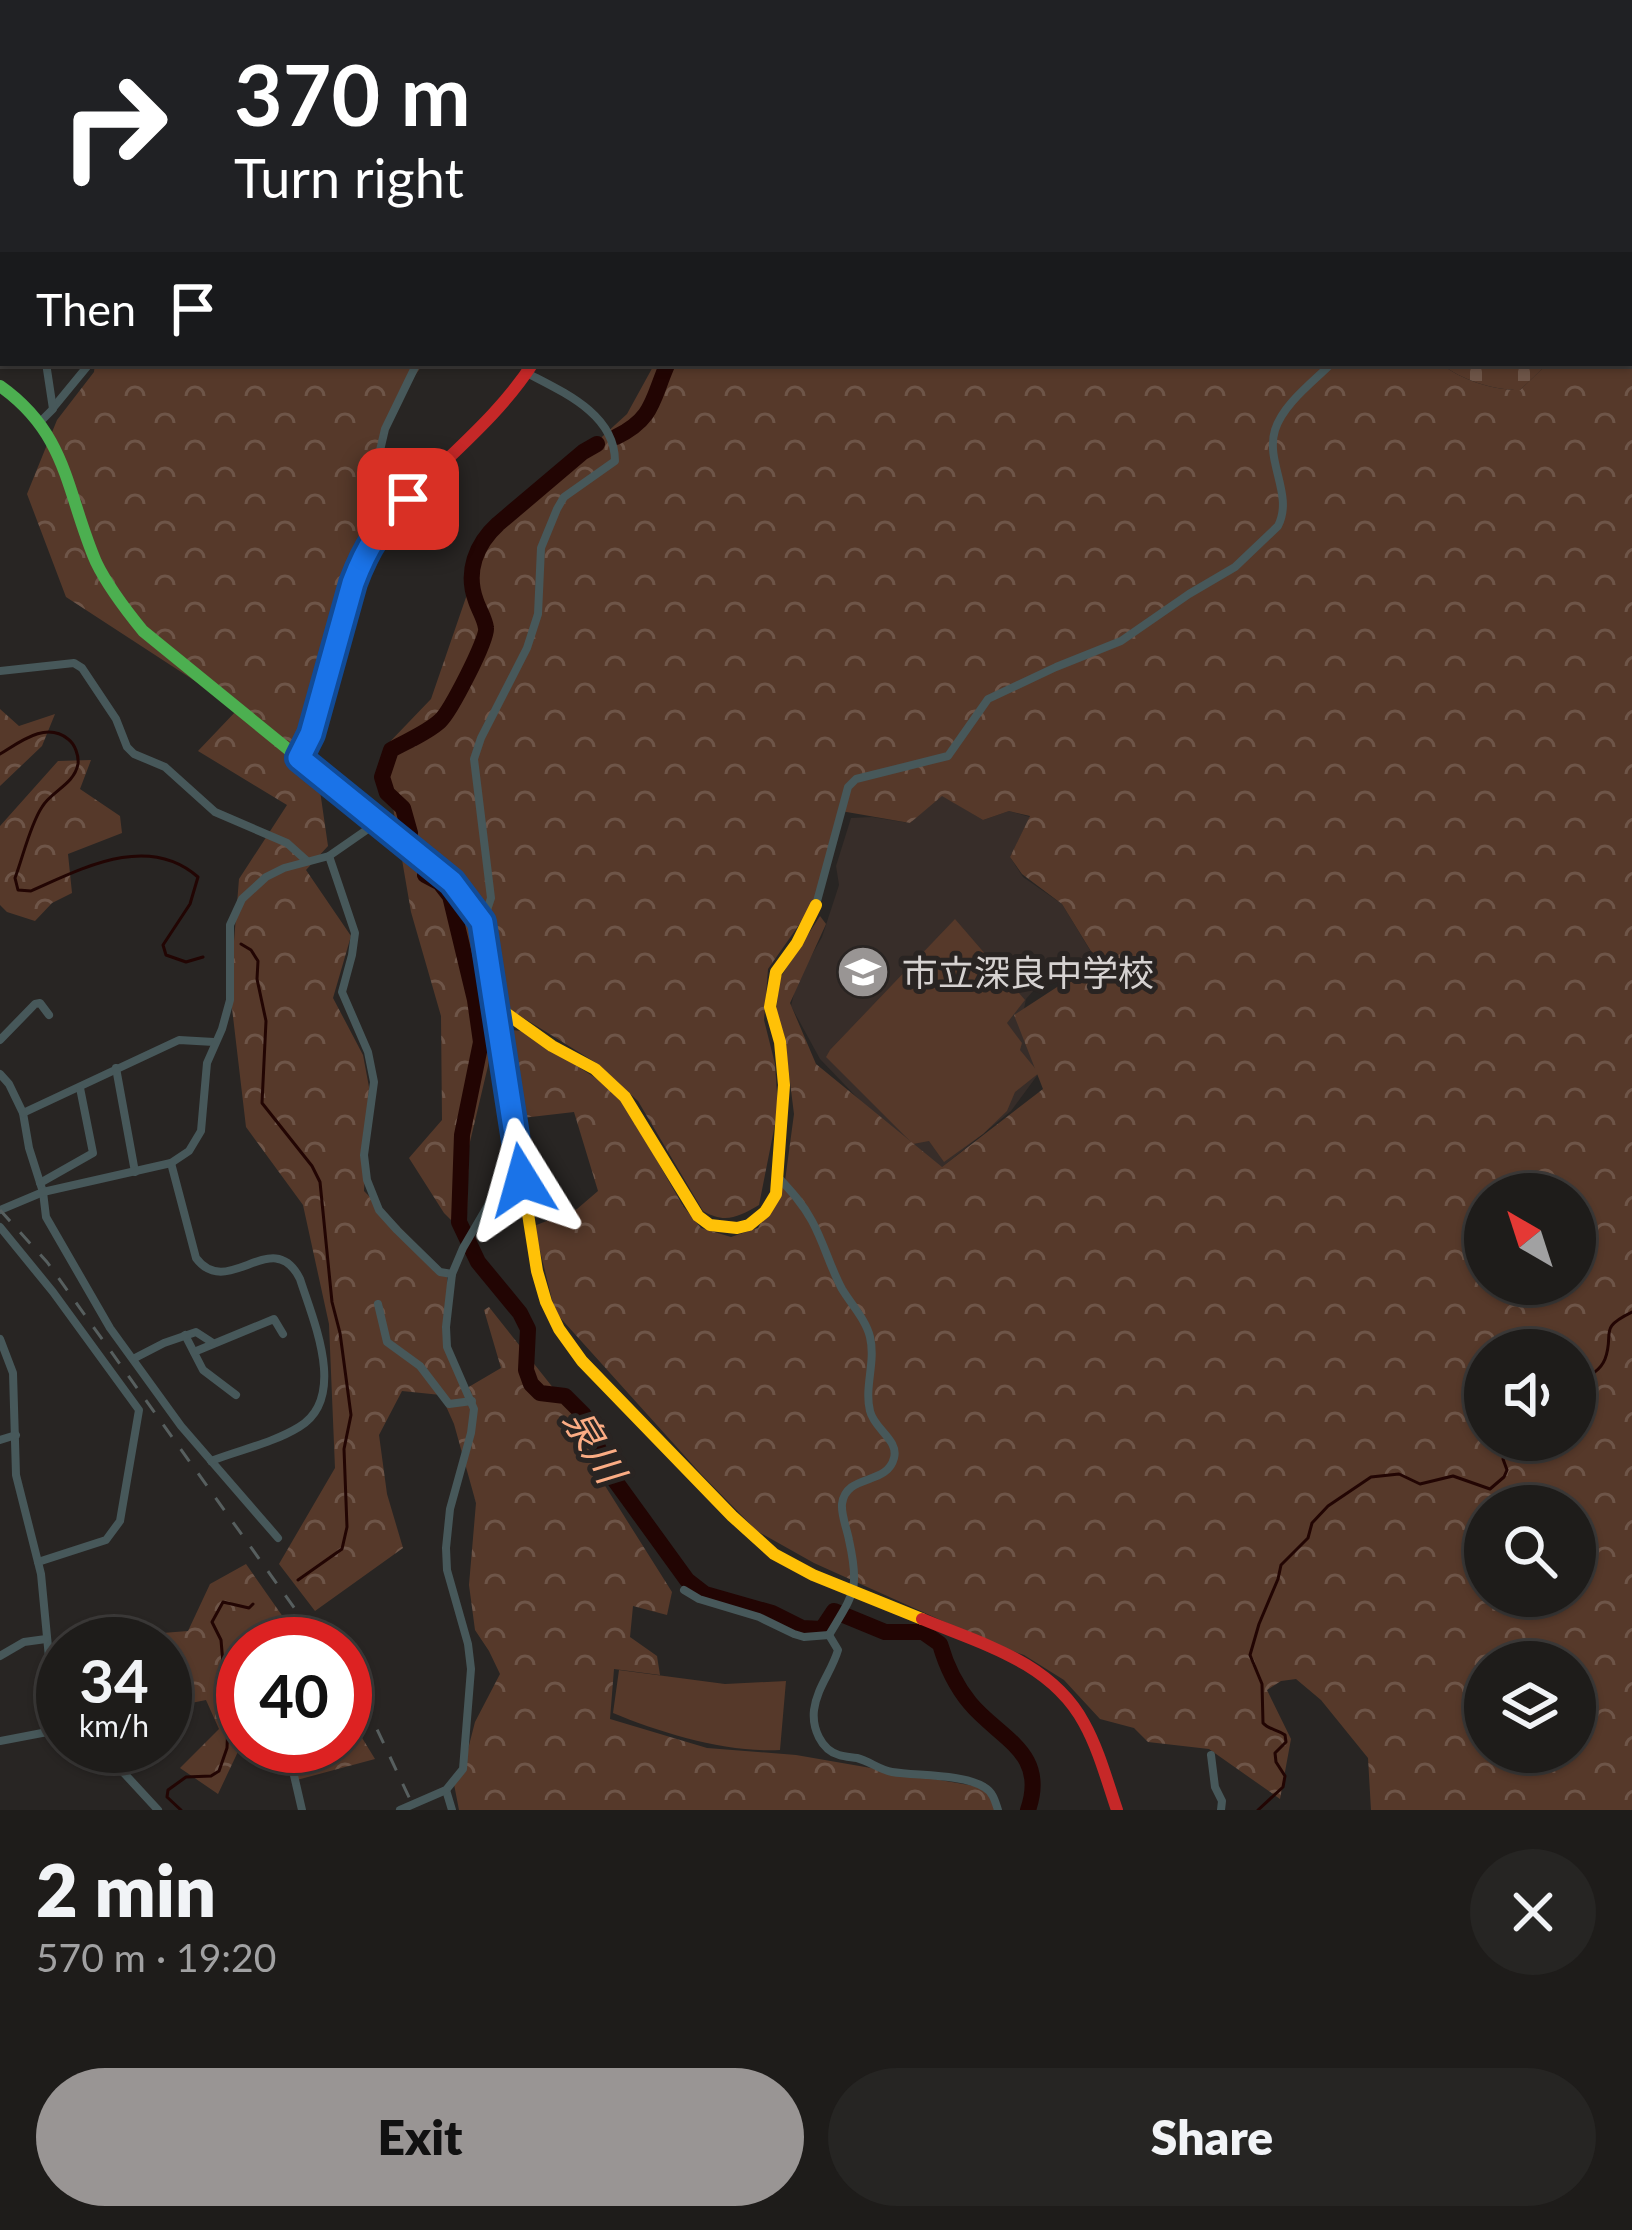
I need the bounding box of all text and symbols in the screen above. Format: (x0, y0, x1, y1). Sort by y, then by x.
text: 370 m (234, 43, 471, 144)
icon: right (36, 48, 192, 204)
text: Turn right (234, 145, 464, 210)
icon: arrive (160, 276, 226, 342)
text: Then (36, 282, 136, 336)
pin (357, 448, 459, 550)
icon: arrive (375, 466, 441, 532)
school or university icon: 市立深良中学校 (835, 944, 891, 1000)
place label: 市立深良中学校 (902, 950, 1154, 994)
position arrow (459, 1117, 585, 1243)
north arrow (1464, 1173, 1596, 1305)
map controls (1464, 1173, 1596, 1773)
button: sound (1464, 1329, 1596, 1461)
water label: 泉川 (555, 1400, 637, 1494)
button: search (1464, 1485, 1596, 1617)
speed limit sign: 40 (216, 1617, 372, 1773)
button: layers (1464, 1641, 1596, 1773)
text: 34 (79, 1644, 149, 1716)
text: km/h (79, 1707, 149, 1743)
text: 2 min (36, 1846, 216, 1932)
button: close (1470, 1849, 1596, 1975)
text: 570 m · 19:20 (36, 1934, 276, 1980)
button: Exit (36, 2068, 804, 2206)
button: Share (828, 2068, 1596, 2206)

